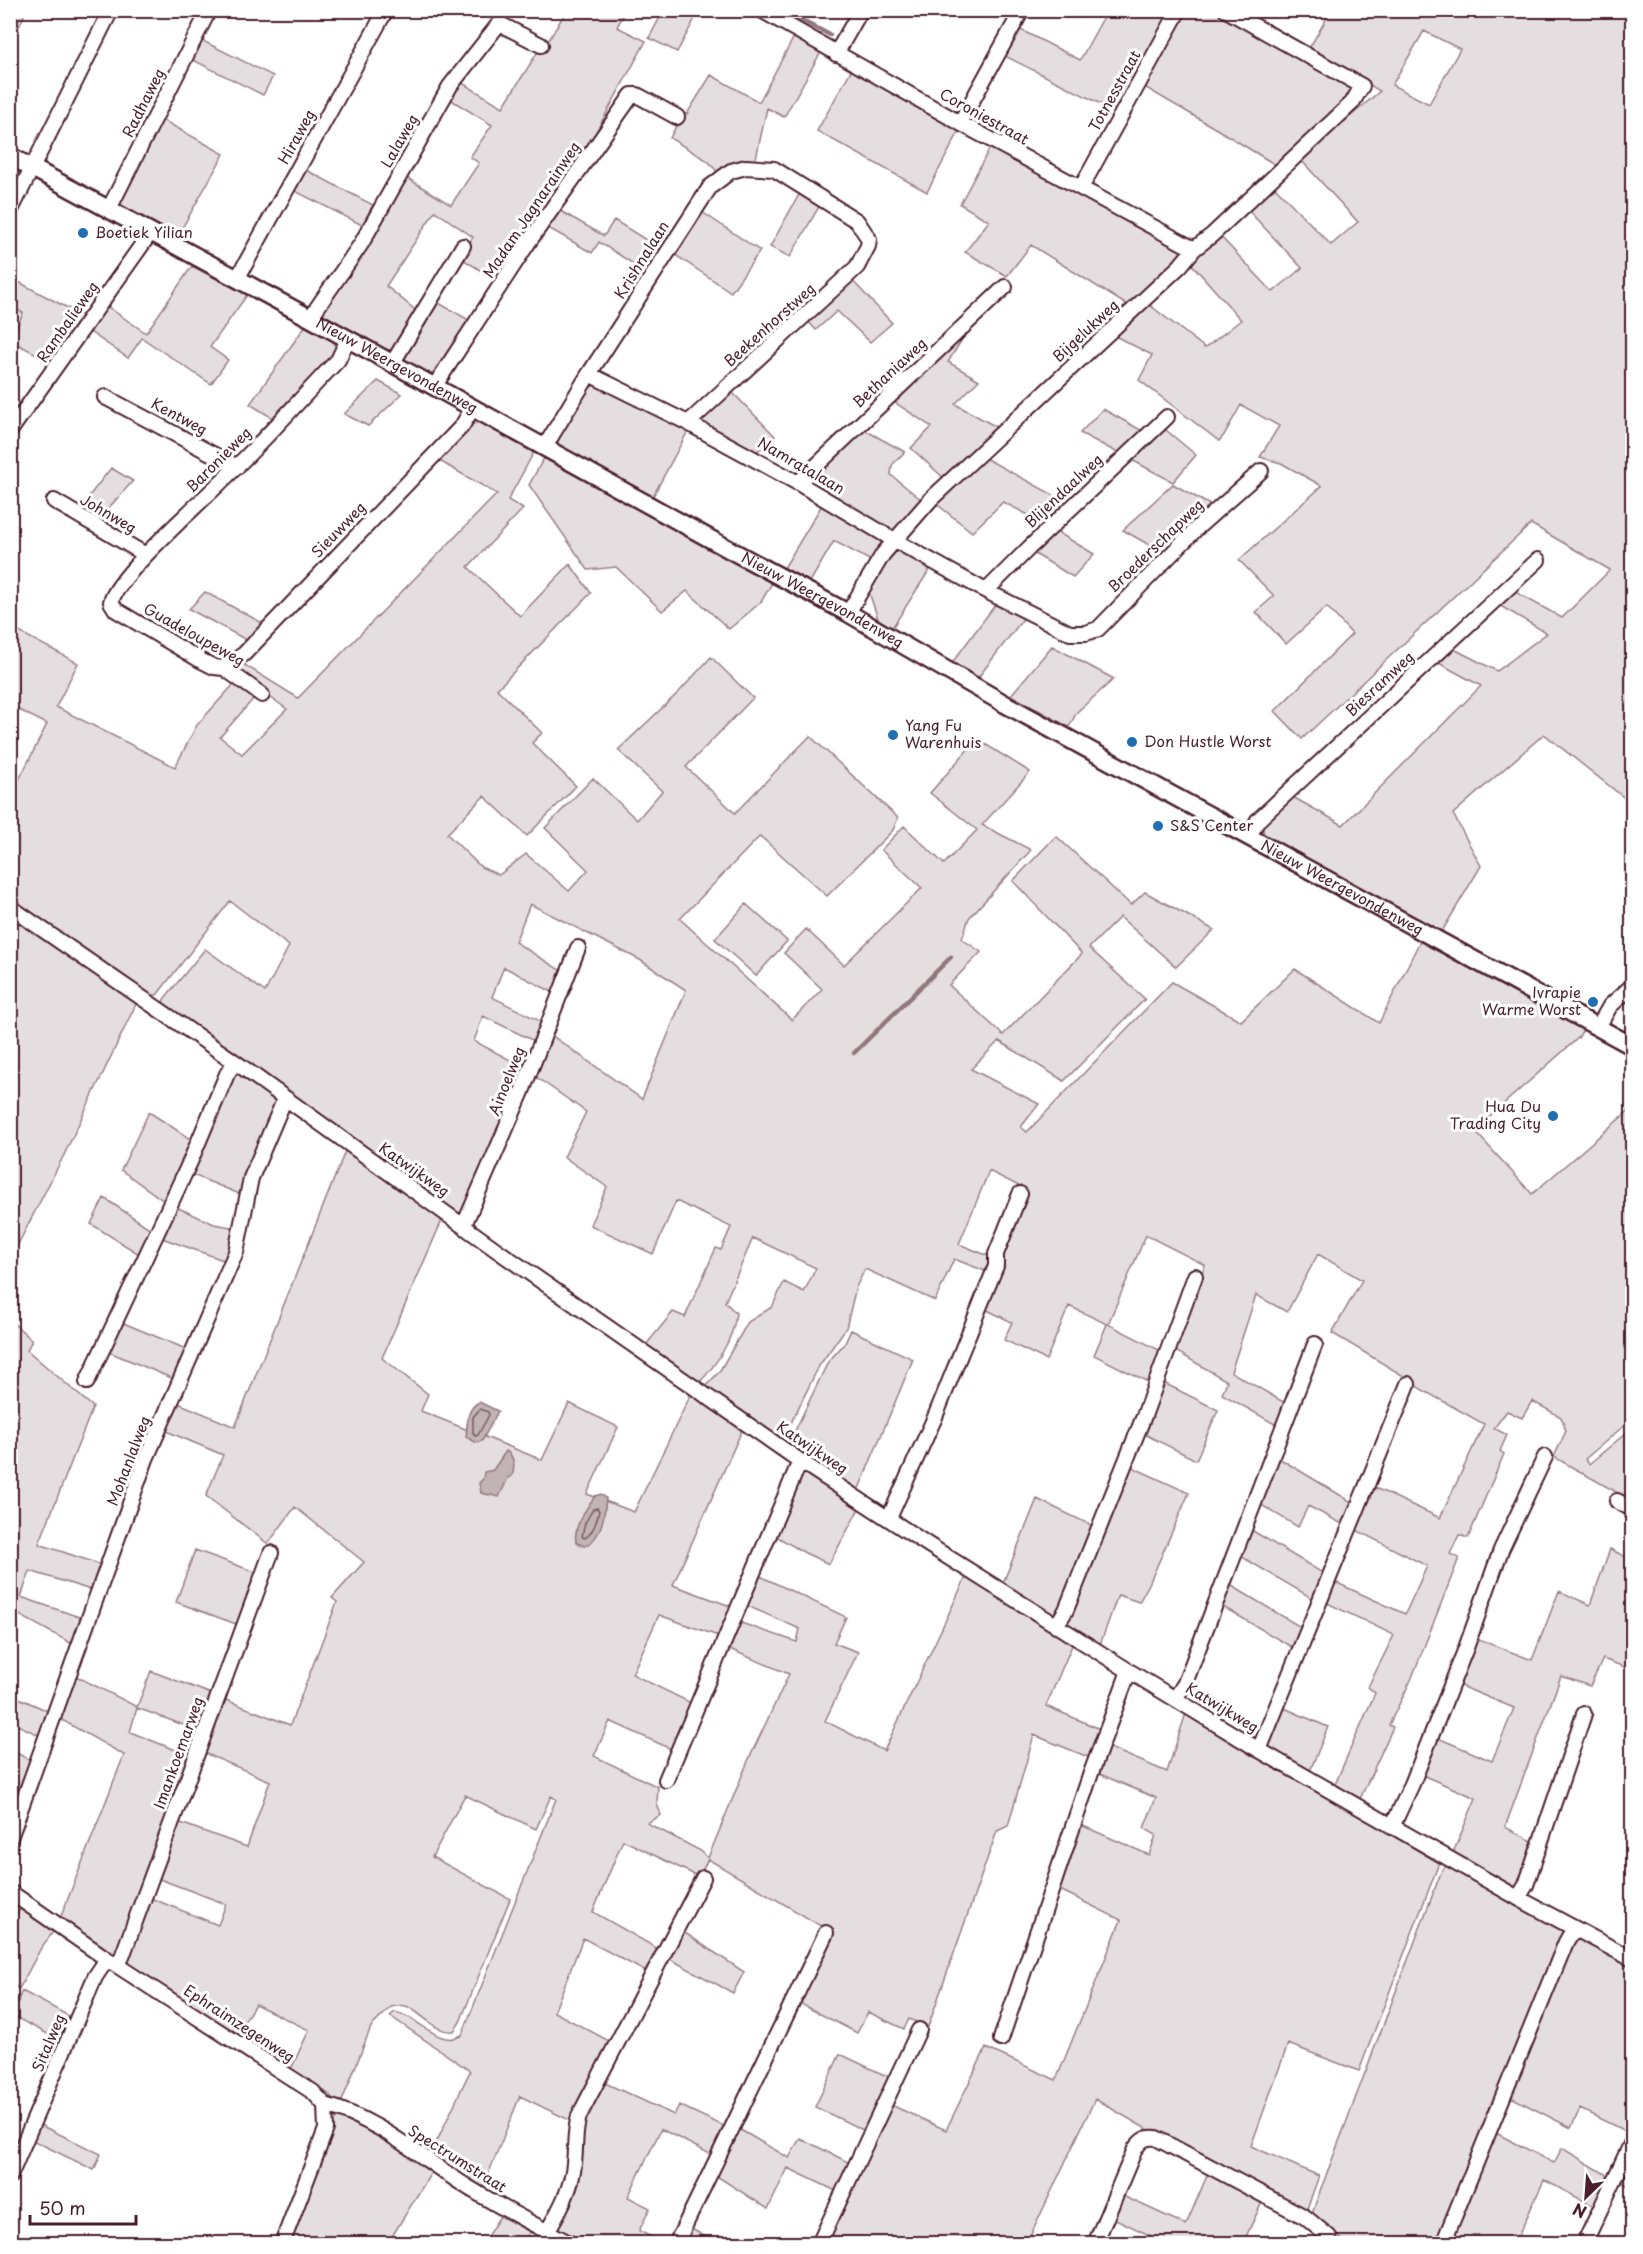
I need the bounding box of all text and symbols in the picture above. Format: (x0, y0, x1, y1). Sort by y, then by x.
street label: Totnesstraat (1082, 45, 1146, 135)
street label: Radhaweg (115, 64, 170, 141)
street label: Coroniestraat (936, 82, 1034, 150)
street label: Hiraweg (271, 105, 320, 168)
street label: Lalaweg (374, 109, 423, 171)
street label: Madam Jagnarainweg (476, 136, 585, 282)
street label: Krishnalaan (608, 216, 674, 303)
place label: Boetiek Yilian (95, 220, 193, 243)
marker: Boetiek Yilian (76, 226, 90, 240)
street label: Rambalieweg (30, 276, 103, 367)
street label: Beekenhorstweg (718, 276, 820, 371)
street label: Bijgelukweg (1047, 293, 1123, 367)
street label: Nieuw Weergevondenweg (312, 311, 483, 419)
street label: Bethaniaweg (847, 331, 931, 412)
street label: Kentweg (147, 391, 212, 440)
street label: Baronieweg (180, 421, 256, 497)
street label: Namratalaan (754, 430, 850, 499)
street label: Blijendaalweg (1019, 448, 1107, 532)
street label: Johnweg (76, 487, 141, 538)
street label: Broederschapweg (1102, 493, 1208, 597)
street label: Sieuwweg (305, 496, 371, 562)
street label: Nieuw Weergevondenweg (738, 545, 909, 653)
street label: Guadeloupeweg (140, 596, 250, 671)
street label: Biesramweg (1339, 645, 1418, 721)
place label: Yang Fu Warenhuis (905, 713, 982, 753)
marker: Yang Fu Warenhuis (886, 728, 900, 742)
place label: Don Hustle Worst (1144, 729, 1271, 752)
marker: Don Hustle Worst (1125, 735, 1139, 749)
place label: S&S Center (1170, 813, 1253, 836)
marker: S&S Center (1151, 819, 1165, 833)
street label: Nieuw Weergevondenweg (1257, 833, 1428, 940)
place label: Ivrapie Warme Worst (1482, 980, 1581, 1020)
marker: Ivrapie Warme Worst (1586, 995, 1600, 1009)
street label: Ainoelweg (481, 1042, 530, 1119)
place label: Hua Du Trading City (1450, 1094, 1541, 1134)
marker: Hua Du Trading City (1546, 1109, 1560, 1123)
street label: Katwijkweg (375, 1136, 455, 1202)
street label: Mohanlalweg (100, 1412, 155, 1509)
street label: Katwijkweg (772, 1414, 853, 1479)
street label: Katwijkweg (1182, 1676, 1264, 1738)
street label: Imankoemarweg (147, 1693, 209, 1812)
street label: Ephraimzegenweg (180, 1978, 300, 2067)
street label: Sitalweg (25, 2010, 70, 2075)
street label: Spectrumstraat (404, 2118, 512, 2197)
north arrow (1556, 2167, 1616, 2227)
scale bar (30, 2188, 136, 2226)
text: 50 m (39, 2194, 86, 2221)
text: N (1568, 2198, 1590, 2225)

